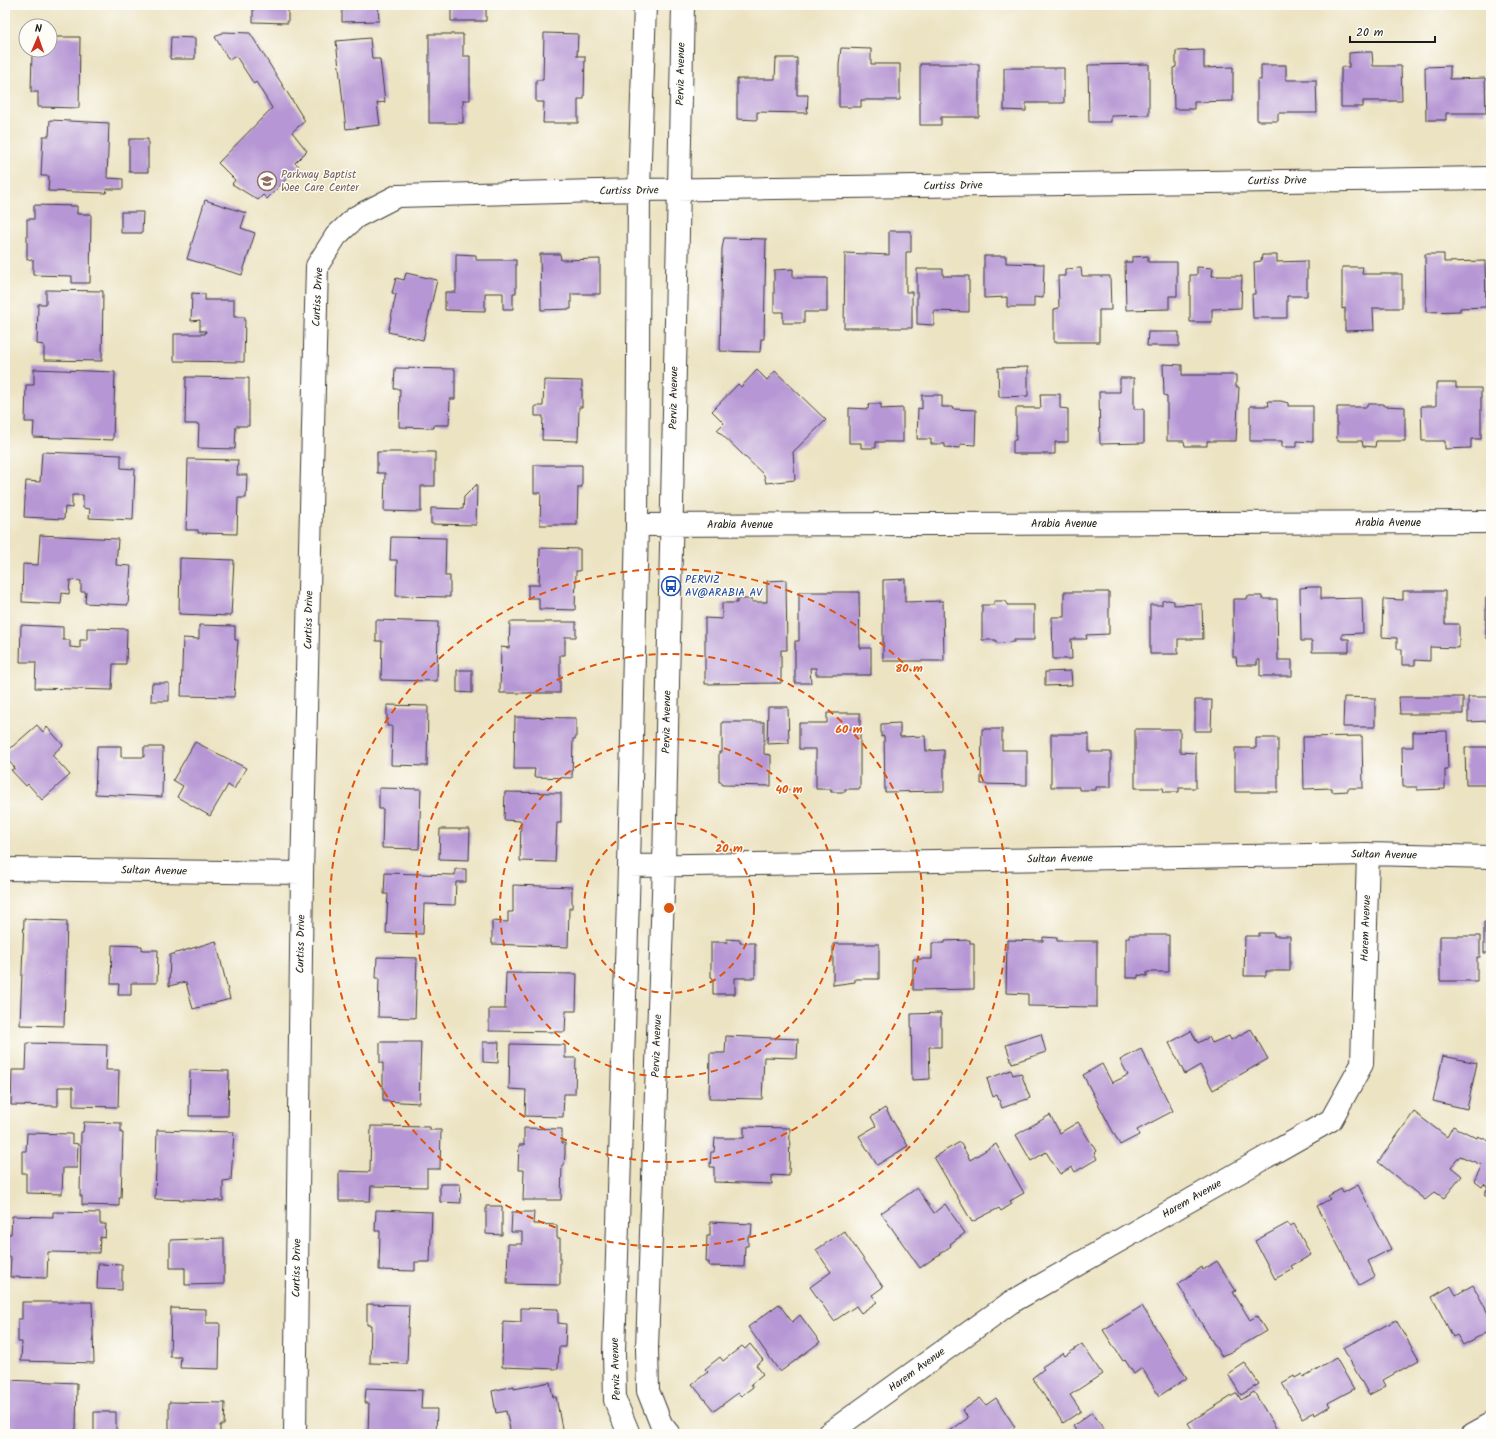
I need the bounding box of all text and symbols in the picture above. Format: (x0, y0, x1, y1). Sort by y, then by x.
north arrow (18, 18, 58, 58)
scale bar (1350, 18, 1435, 44)
text: N (35, 20, 42, 38)
text: 20 m (1356, 23, 1384, 42)
street label: Perviz Avenue (671, 42, 691, 106)
place label: Parkway Baptist Wee Care Center (281, 166, 360, 197)
school or university icon: Parkway Baptist Wee Care Center (256, 170, 278, 192)
street label: Curtiss Drive (1247, 171, 1307, 191)
street label: Curtiss Drive (923, 176, 983, 196)
street label: Curtiss Drive (599, 181, 659, 201)
street label: Curtiss Drive (307, 267, 329, 327)
street label: Perviz Avenue (664, 366, 684, 430)
street label: Arabia Avenue (1355, 514, 1421, 532)
street label: Arabia Avenue (1031, 515, 1097, 533)
street label: Arabia Avenue (707, 516, 773, 534)
place label: PERVIZ AV@ARABIA AV (685, 571, 763, 602)
bus stop icon: PERVIZ AV@ARABIA AV (660, 575, 682, 597)
street label: Curtiss Drive (299, 590, 319, 650)
text: 80 m (895, 659, 923, 678)
street label: Perviz Avenue (657, 690, 677, 754)
text: 60 m (835, 720, 863, 739)
text: 40 m (775, 780, 803, 799)
text: 20 m (715, 839, 743, 858)
street label: Sultan Avenue (1351, 845, 1417, 865)
street label: Sultan Avenue (1027, 849, 1093, 869)
street label: Sultan Avenue (121, 861, 187, 881)
street label: Harem Avenue (1356, 894, 1376, 962)
centre of rings (662, 901, 676, 915)
street label: Curtiss Drive (291, 914, 311, 974)
street label: Perviz Avenue (647, 1014, 667, 1078)
street label: Harem Avenue (1159, 1175, 1225, 1223)
street label: Curtiss Drive (287, 1238, 307, 1298)
street label: Perviz Avenue (606, 1337, 626, 1401)
street label: Harem Avenue (885, 1343, 949, 1397)

